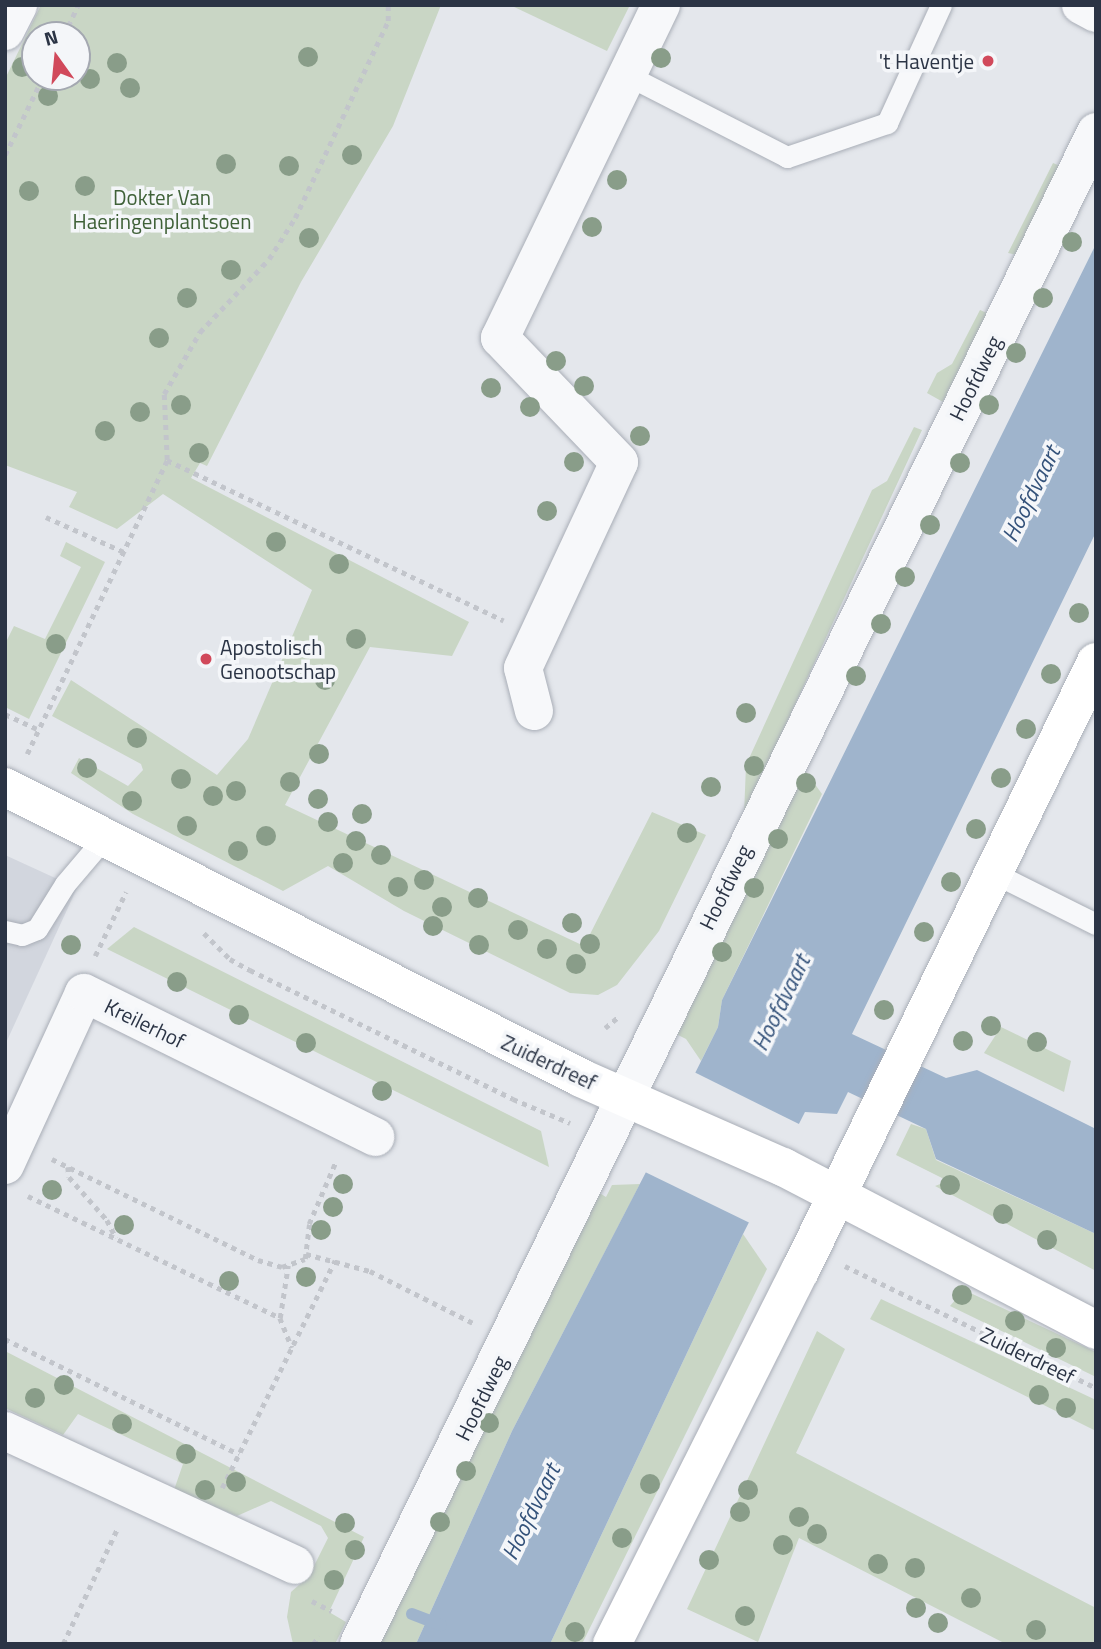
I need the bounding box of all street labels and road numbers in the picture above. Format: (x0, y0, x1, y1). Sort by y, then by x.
street label: Hoofdweg (944, 331, 1006, 425)
street label: Hoofdweg (694, 840, 756, 934)
street label: Kreilerhof (101, 993, 189, 1053)
street label: Zuiderdreef (498, 1029, 600, 1095)
street label: Zuiderdreef (977, 1321, 1079, 1389)
street label: Hoofdweg (450, 1351, 512, 1445)

